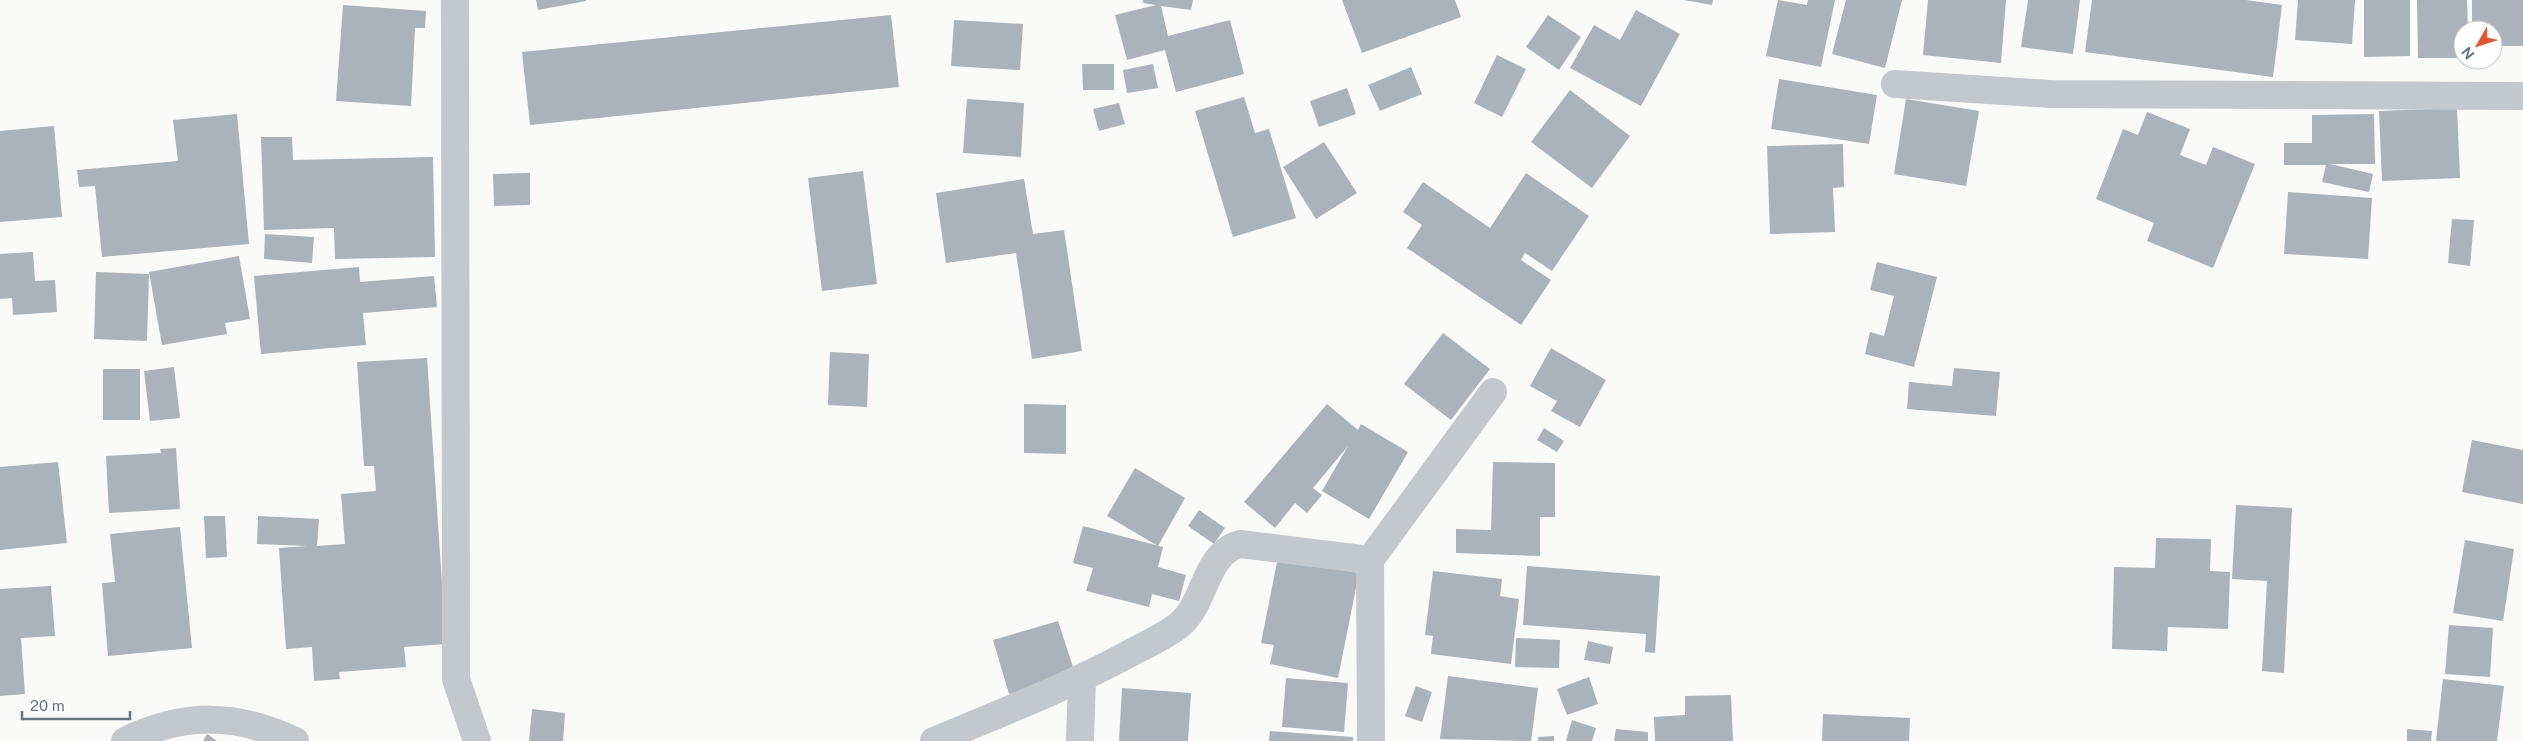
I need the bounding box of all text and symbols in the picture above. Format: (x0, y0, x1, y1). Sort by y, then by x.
north arrow (2453, 20, 2503, 70)
text: N (2458, 44, 2478, 62)
scale bar (22, 688, 130, 720)
text: 20 m (30, 697, 65, 714)

